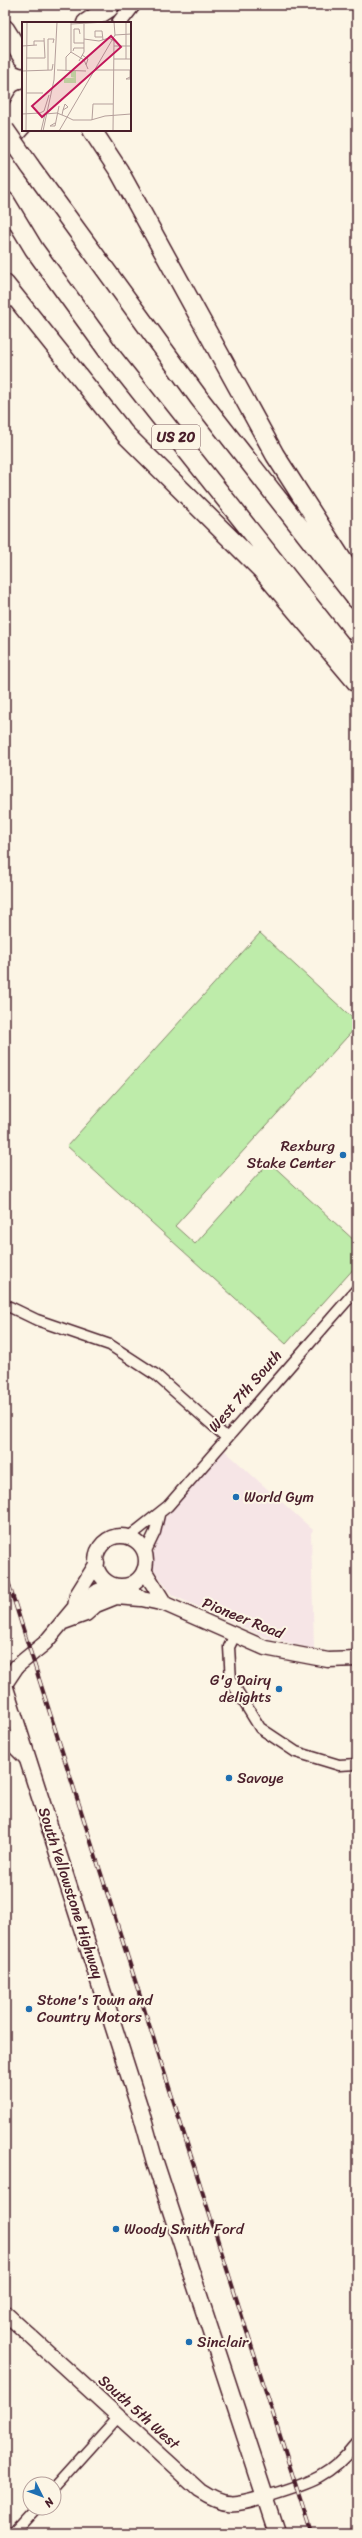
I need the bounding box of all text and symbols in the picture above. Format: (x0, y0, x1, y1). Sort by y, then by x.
inset map (22, 22, 131, 131)
road number: US 20 (152, 425, 200, 449)
place label: Rexburg Stake Center (247, 1133, 336, 1176)
marker: Rexburg Stake Center (338, 1150, 348, 1160)
street label: West 7th South (202, 1344, 289, 1438)
place label: World Gym (244, 1484, 314, 1510)
marker: World Gym (231, 1492, 241, 1502)
street label: Pioneer Road (198, 1590, 289, 1647)
place label: G'g Dairy delights (210, 1667, 272, 1710)
marker: G'g Dairy delights (274, 1684, 284, 1694)
place label: Savoye (237, 1765, 284, 1791)
marker: Savoye (224, 1773, 234, 1783)
street label: South Yellowstone Highway (31, 1804, 111, 1983)
place label: Stone's Town and Country Motors (37, 1987, 154, 2030)
marker: Stone's Town and Country Motors (24, 2004, 34, 2014)
place label: Woody Smith Ford (124, 2216, 245, 2242)
marker: Woody Smith Ford (111, 2224, 121, 2234)
place label: Sinclair (197, 2329, 249, 2355)
marker: Sinclair (184, 2337, 194, 2347)
street label: South 5th West (92, 2368, 187, 2457)
north arrow (22, 2476, 62, 2516)
text: N (39, 2492, 59, 2512)

